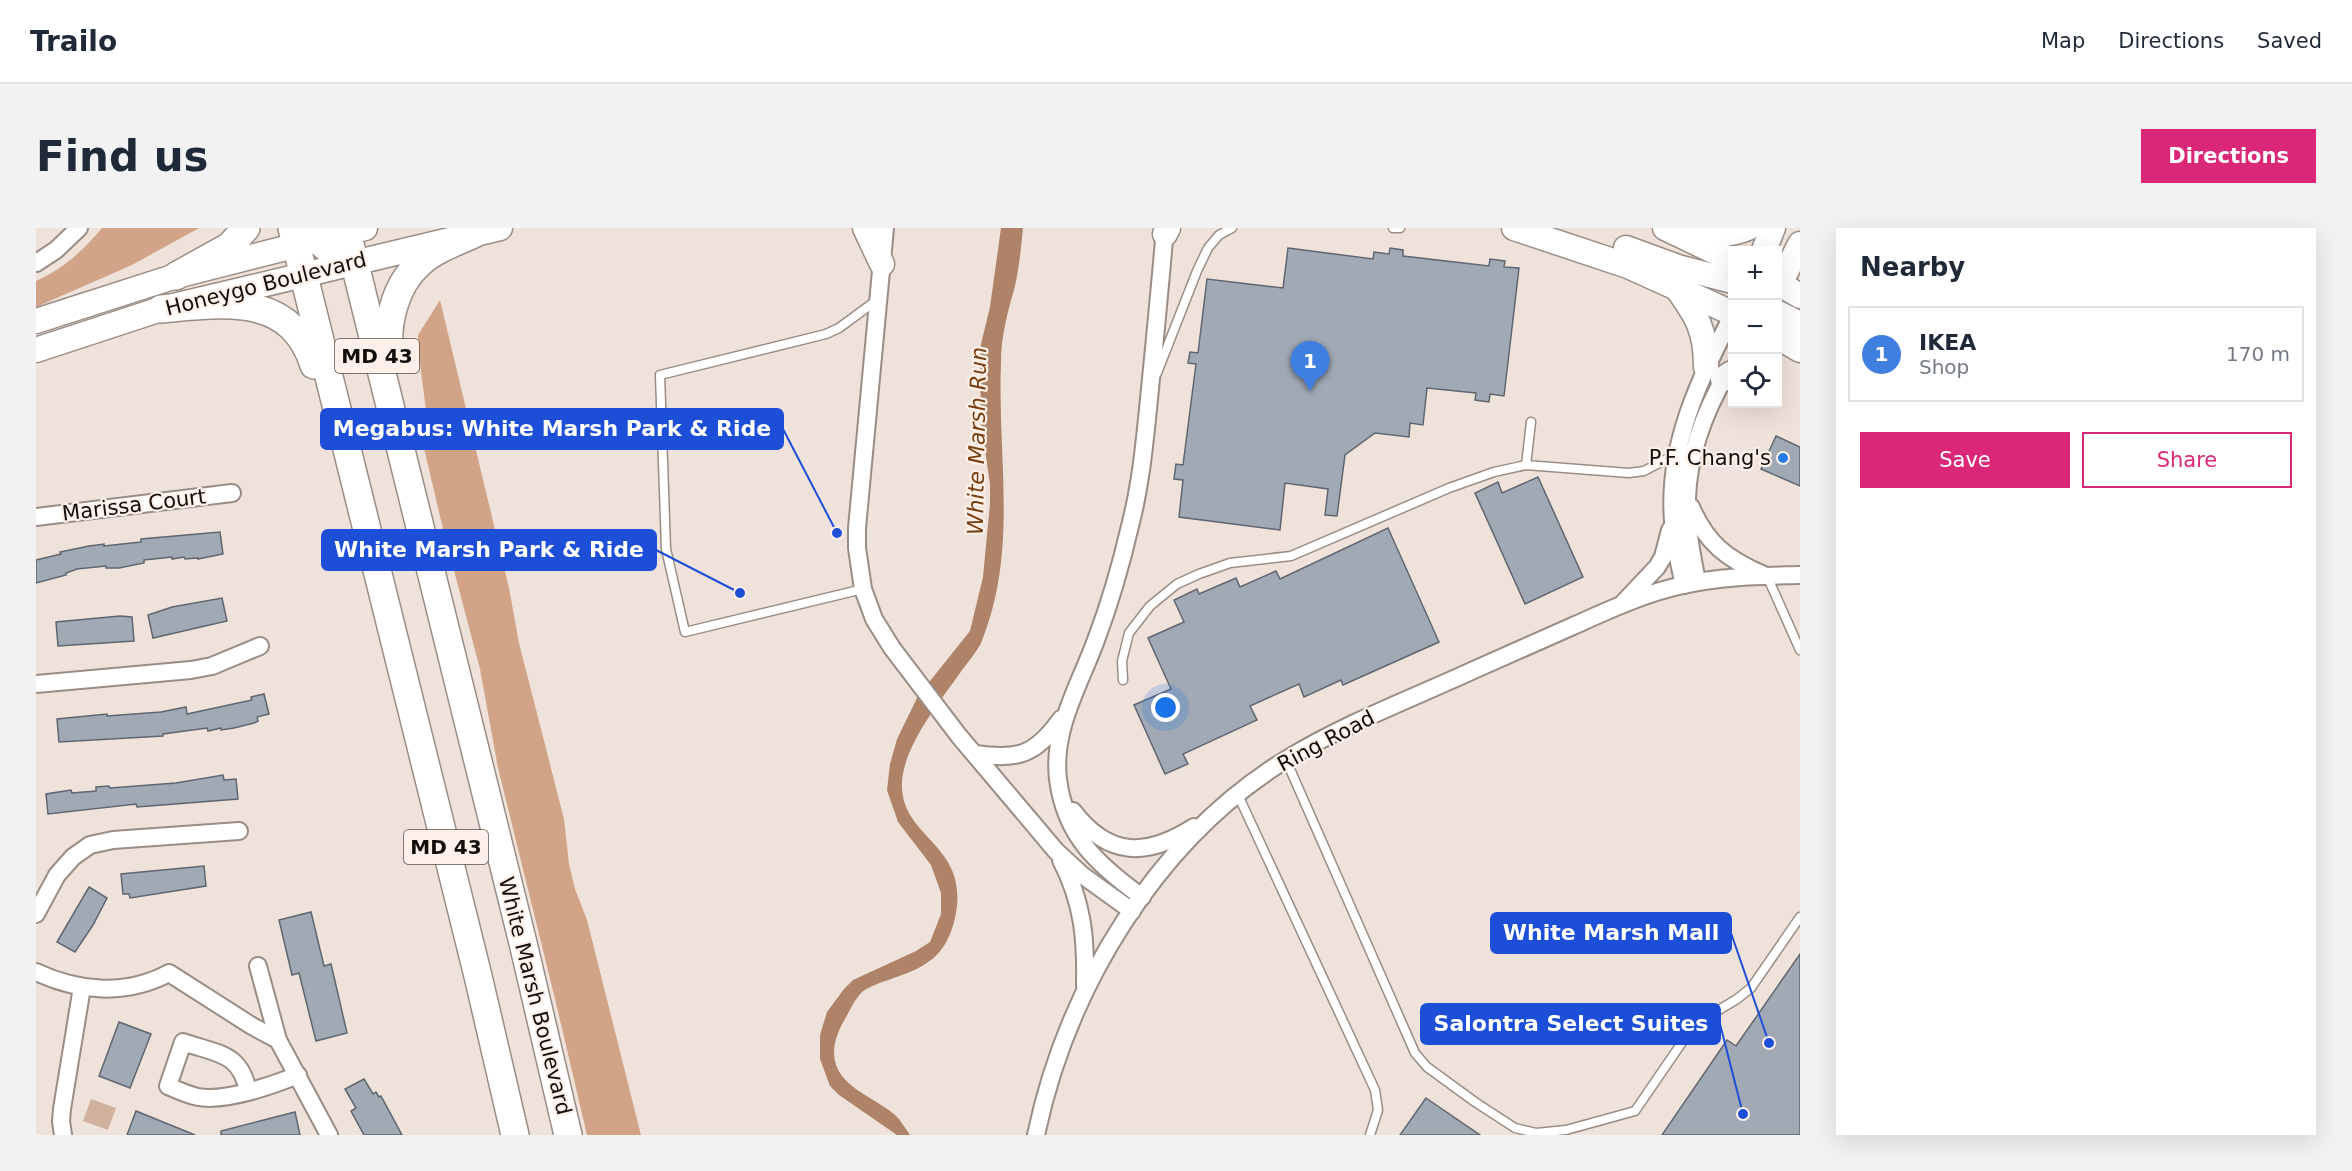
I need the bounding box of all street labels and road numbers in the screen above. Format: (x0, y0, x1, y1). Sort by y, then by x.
street label: Honeygo Boulevard (163, 247, 369, 321)
road number: MD 43 (335, 339, 419, 373)
street label: Marissa Court (61, 484, 207, 526)
street label: Ring Road (1273, 705, 1379, 777)
road number: MD 43 (404, 830, 488, 864)
street label: White Marsh Boulevard (494, 874, 576, 1118)

